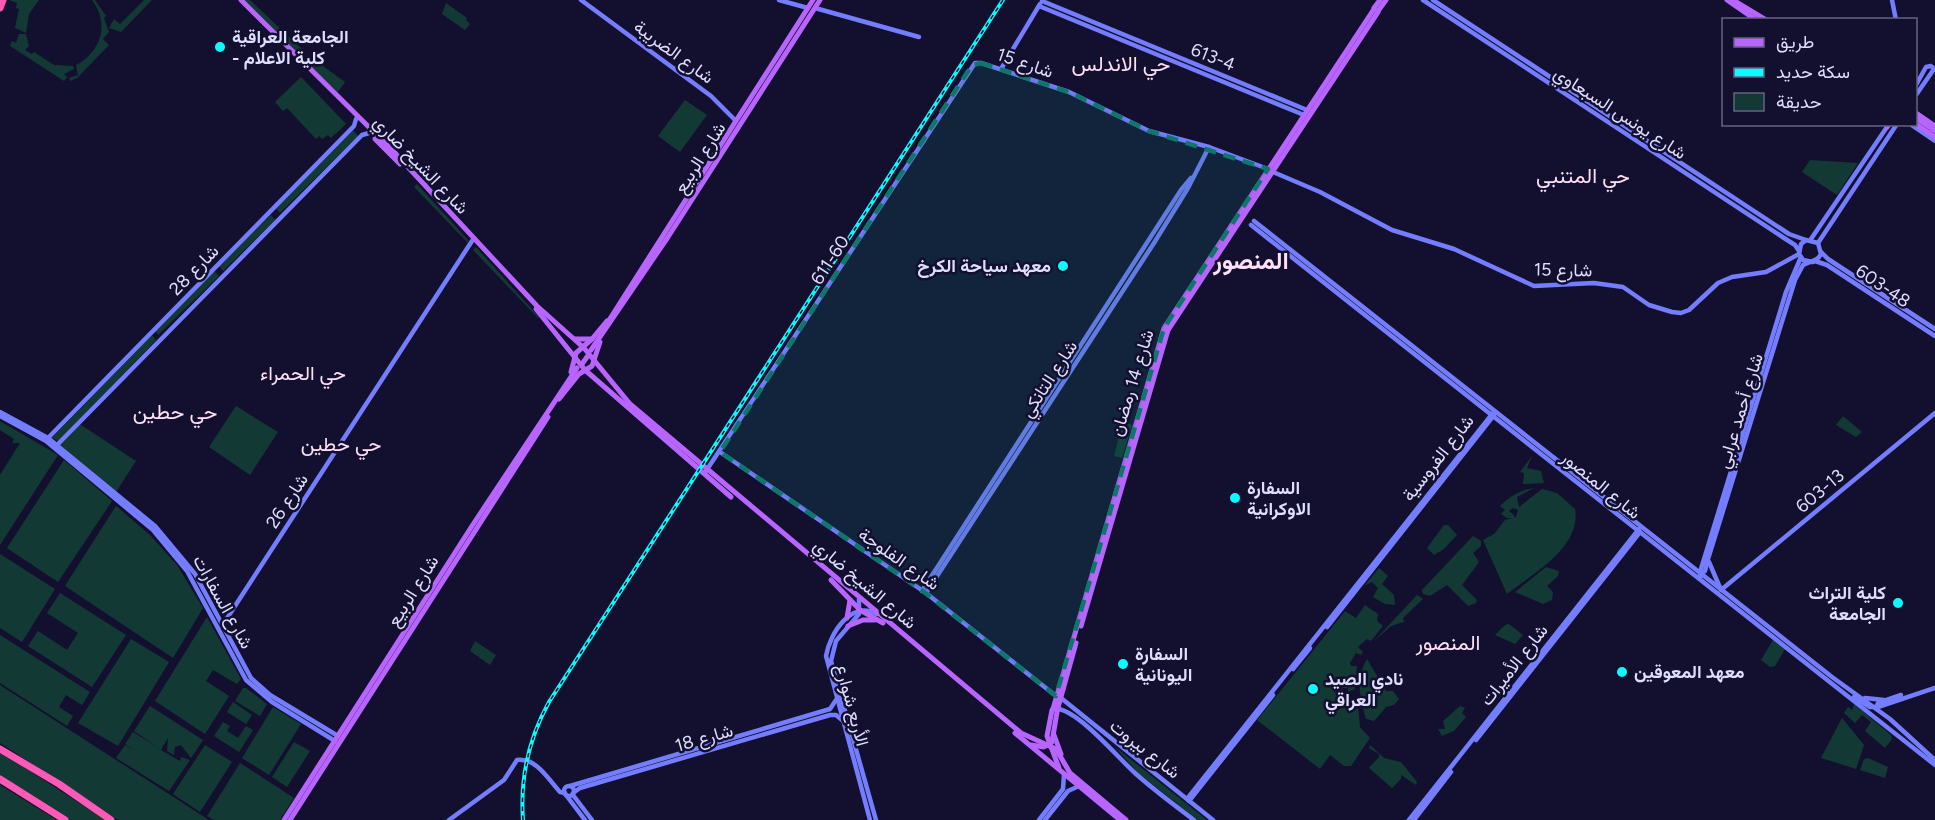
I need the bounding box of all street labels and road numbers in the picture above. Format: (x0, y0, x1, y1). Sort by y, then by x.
street label: شارع الضريبة (629, 16, 718, 89)
street label: 613-4 (1188, 38, 1238, 76)
street label: شارع 15 (993, 43, 1056, 84)
street label: شارع يونس السبعاوي (1547, 62, 1690, 167)
street label: شارع الشيخ ضاري (366, 111, 473, 222)
street label: شارع الربيع (669, 118, 731, 198)
street label: 611-60 (806, 231, 854, 289)
street label: شارع 28 (165, 240, 224, 301)
street label: شارع 15 (1534, 258, 1592, 283)
street label: 603-48 (1851, 260, 1915, 312)
street label: شارع 14 رمضان (1105, 327, 1160, 439)
street label: شارع التانكي (1016, 336, 1085, 424)
street label: شارع أحمد عرابي (1712, 351, 1772, 472)
street label: شارع الفروسية (1397, 410, 1479, 506)
street label: شارع المنصور (1555, 446, 1645, 525)
street label: 603-13 (1791, 464, 1849, 518)
street label: شارع 26 (261, 469, 314, 533)
street label: شارع الفلوجة (854, 523, 944, 596)
street label: شارع الشيخ ضاري (806, 534, 921, 637)
street label: شارع السفارات (187, 551, 258, 653)
street label: شارع الربيع (382, 551, 444, 631)
street label: شارع الأميرات (1475, 620, 1553, 711)
street label: الأربع شوارع (829, 661, 874, 749)
street label: شارع بيروت (1105, 715, 1185, 784)
street label: شارع 18 (673, 719, 736, 758)

